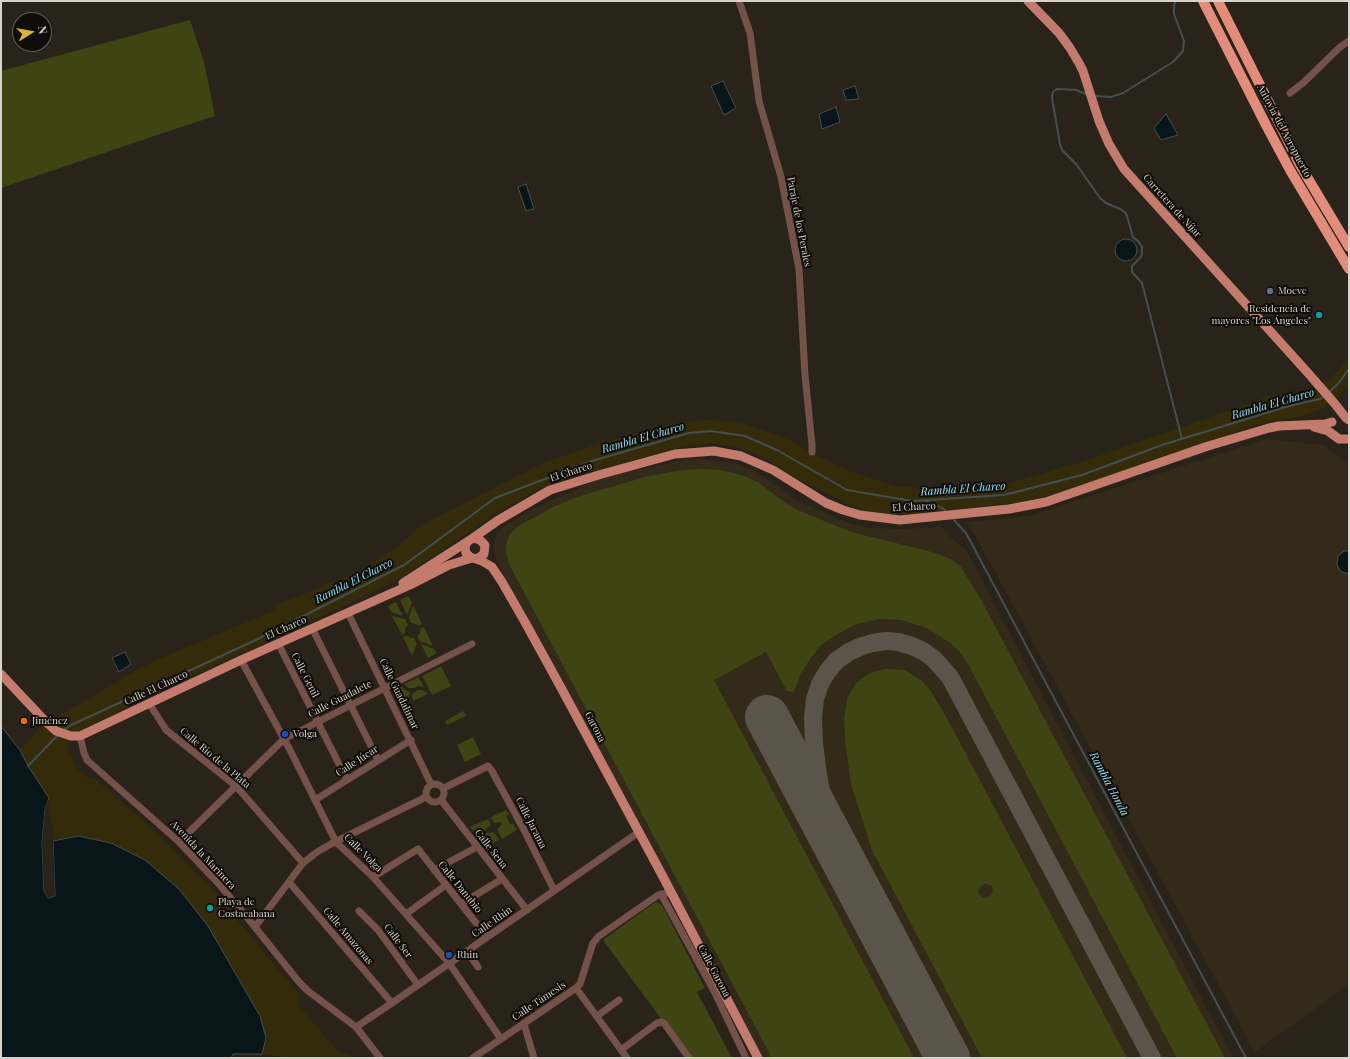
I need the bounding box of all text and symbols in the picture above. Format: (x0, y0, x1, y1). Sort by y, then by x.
north arrow (12, 12, 52, 52)
text: N (35, 24, 51, 35)
street label: Autovía del Aeropuerto (1254, 82, 1314, 180)
street label: Carretera de Níjar (1140, 172, 1204, 240)
street label: Paraje de los Perales (784, 176, 814, 268)
place label: Moeve (1278, 285, 1307, 297)
marker: Moeve (1265, 286, 1275, 296)
place label: Residencia de mayores "Los Ángeles" (1212, 303, 1311, 326)
marker: Residencia de mayores "Los Ángeles" (1314, 310, 1324, 320)
water label: Rambla El Charco (1230, 386, 1316, 422)
water label: Rambla El Charco (600, 420, 686, 456)
street label: El Charco (548, 460, 594, 484)
water label: Rambla El Charco (920, 479, 1006, 499)
street label: El Charco (892, 500, 936, 514)
water label: Rambla El Charco (313, 556, 395, 606)
street label: El Charco (264, 614, 308, 642)
street label: Calle Genil (289, 650, 321, 700)
street label: Calle Guadalimar (377, 656, 421, 732)
street label: Calle El Charco (122, 668, 190, 708)
street label: Calle Guadalete (306, 678, 374, 720)
street label: Garona (582, 710, 608, 744)
place label: Jiménez (32, 715, 68, 727)
marker: Jiménez (19, 716, 29, 726)
street label: Calle Rio de la Plata (177, 725, 253, 791)
place label: Volga (293, 728, 317, 740)
marker: Volga (280, 729, 290, 739)
street label: Calle Júcar (333, 743, 381, 779)
water label: Rambla Honda (1087, 750, 1131, 818)
street label: Calle Jarama (513, 795, 549, 851)
street label: Avenida la Marinera (168, 818, 238, 892)
street label: Calle Sena (472, 827, 510, 871)
street label: Calle Volga (341, 831, 385, 875)
street label: Calle Danubio (436, 859, 484, 915)
place label: Playa de Costacabana (218, 896, 275, 920)
marker: Playa de Costacabana (205, 903, 215, 913)
street label: Calle Rhin (470, 904, 514, 940)
street label: Calle Amazonas (321, 905, 375, 967)
street label: Calle Ser (381, 921, 415, 961)
street label: Calle Garona (695, 943, 733, 999)
place label: Rhin (457, 949, 478, 961)
marker: Rhin (444, 950, 454, 960)
street label: Calle Támesis (510, 979, 568, 1023)

